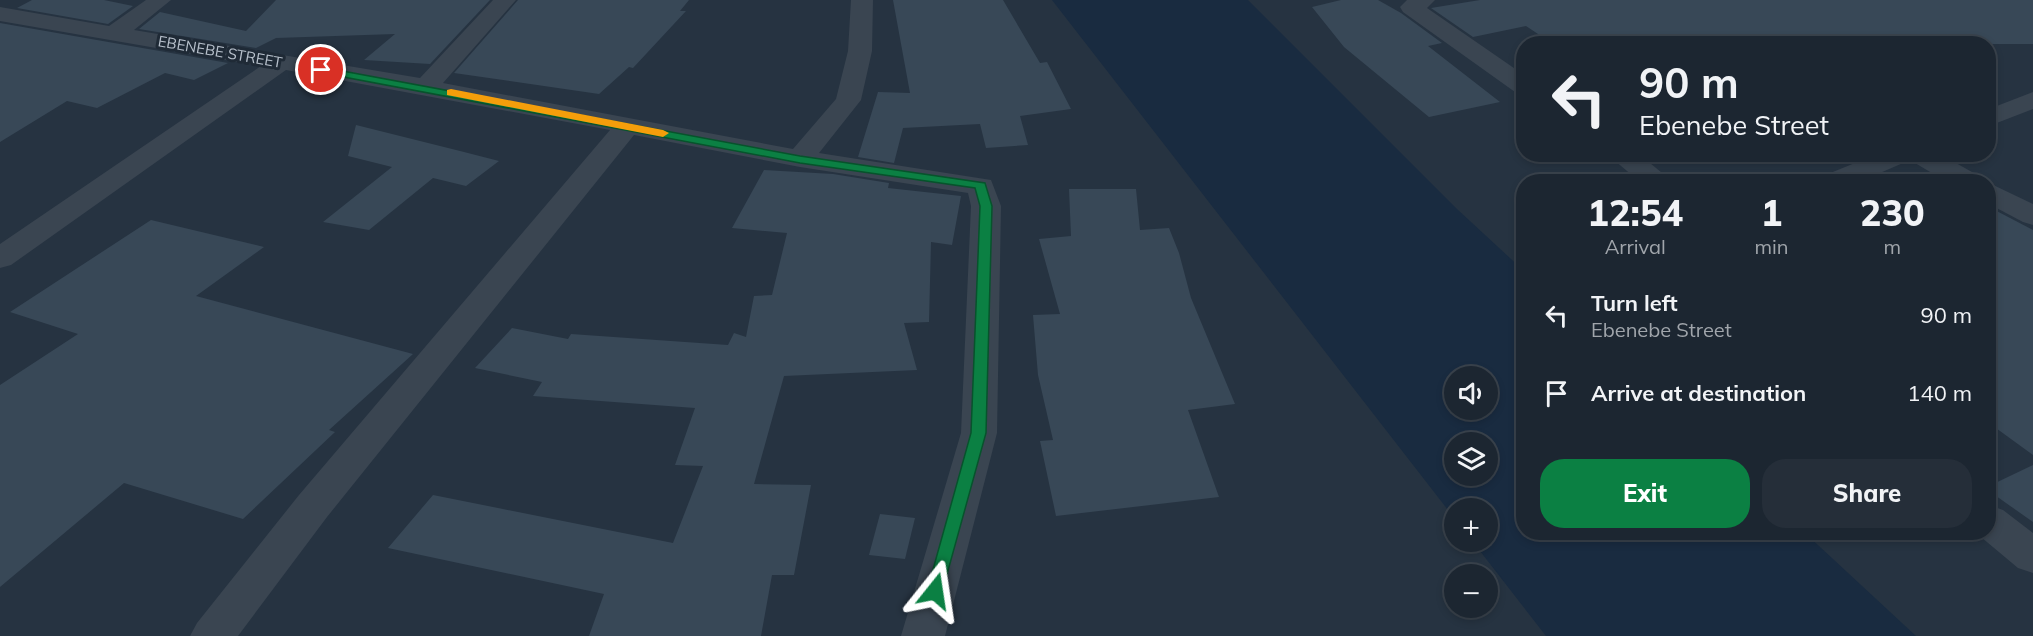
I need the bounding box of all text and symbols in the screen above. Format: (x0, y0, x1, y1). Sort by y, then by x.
street label: EBENEBE STREET (156, 31, 284, 72)
pin (295, 44, 346, 95)
icon: arrive (304, 53, 337, 86)
text: 90 m (1639, 56, 1739, 109)
icon: left (1540, 60, 1618, 138)
text: Ebenebe Street (1639, 108, 1829, 142)
text: 12:54 (1587, 190, 1683, 235)
text: 1 (1761, 190, 1782, 235)
text: 230 (1860, 190, 1925, 235)
text: Arrival (1605, 234, 1666, 259)
text: min (1754, 234, 1789, 259)
text: m (1883, 234, 1901, 259)
text: Turn left (1591, 289, 1678, 317)
icon: left (1540, 299, 1573, 332)
text: 90 m (1921, 301, 1972, 329)
text: Ebenebe Street (1591, 317, 1732, 342)
map controls (1444, 366, 1498, 618)
button: sound (1444, 366, 1498, 420)
icon: arrive (1540, 377, 1573, 410)
text: Arrive at destination (1591, 379, 1806, 407)
text: 140 m (1907, 379, 1972, 407)
button: layers (1444, 432, 1498, 486)
button: Exit (1540, 459, 1750, 528)
button: Share (1762, 459, 1972, 528)
button: + (1444, 498, 1498, 552)
position arrow (903, 559, 967, 623)
button: − (1444, 564, 1498, 618)

